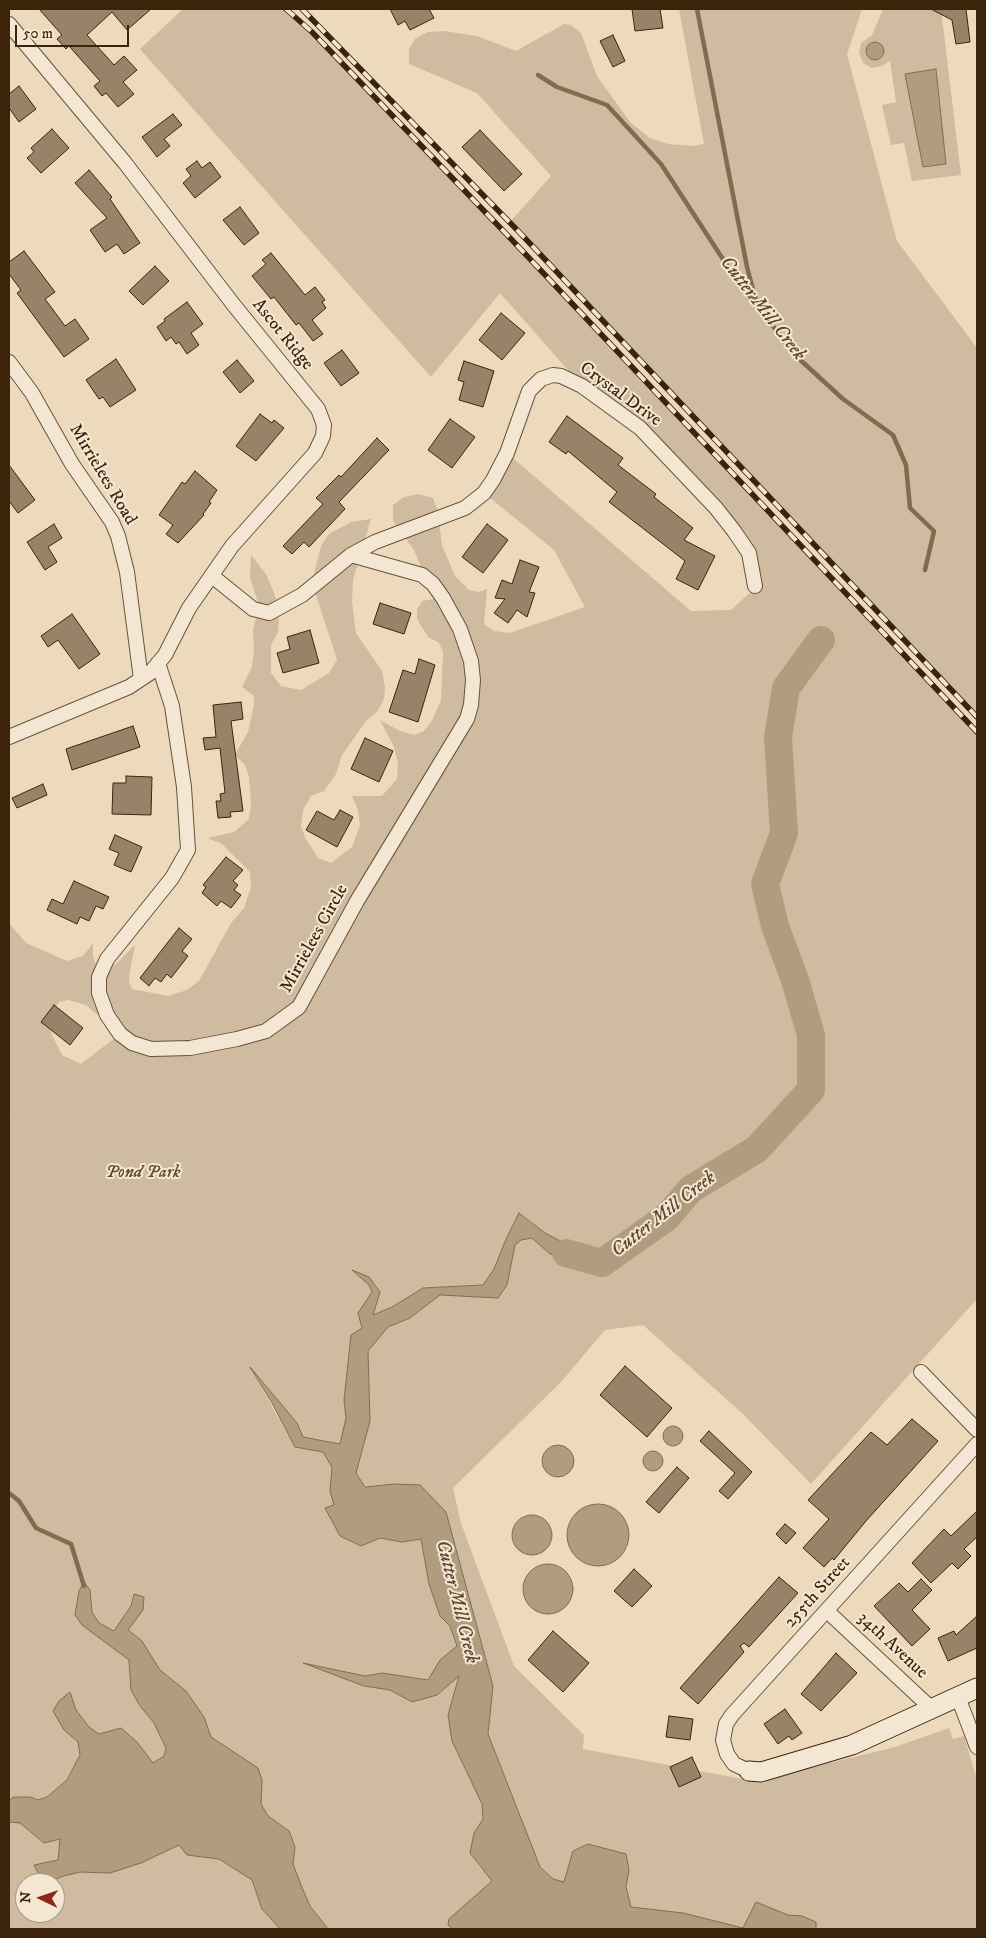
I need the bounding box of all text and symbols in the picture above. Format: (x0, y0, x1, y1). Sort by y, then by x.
scale bar (18, 15, 131, 47)
text: 50 m (23, 24, 53, 43)
water label: Cutter Mill Creek (714, 252, 810, 366)
street label: Ascot Ridge (247, 295, 317, 375)
street label: Crystal Drive (575, 358, 665, 432)
street label: Mirrielees Road (63, 421, 141, 529)
street label: Mirrielees Circle (276, 881, 354, 997)
park label: Pond Park (105, 1162, 181, 1184)
water label: Cutter Mill Creek (607, 1167, 721, 1263)
water label: Cutter Mill Creek (430, 1538, 482, 1666)
street label: 255th Street (780, 1553, 856, 1633)
street label: 34th Avenue (852, 1608, 932, 1684)
north arrow (15, 1873, 65, 1923)
text: N (17, 1891, 35, 1903)

